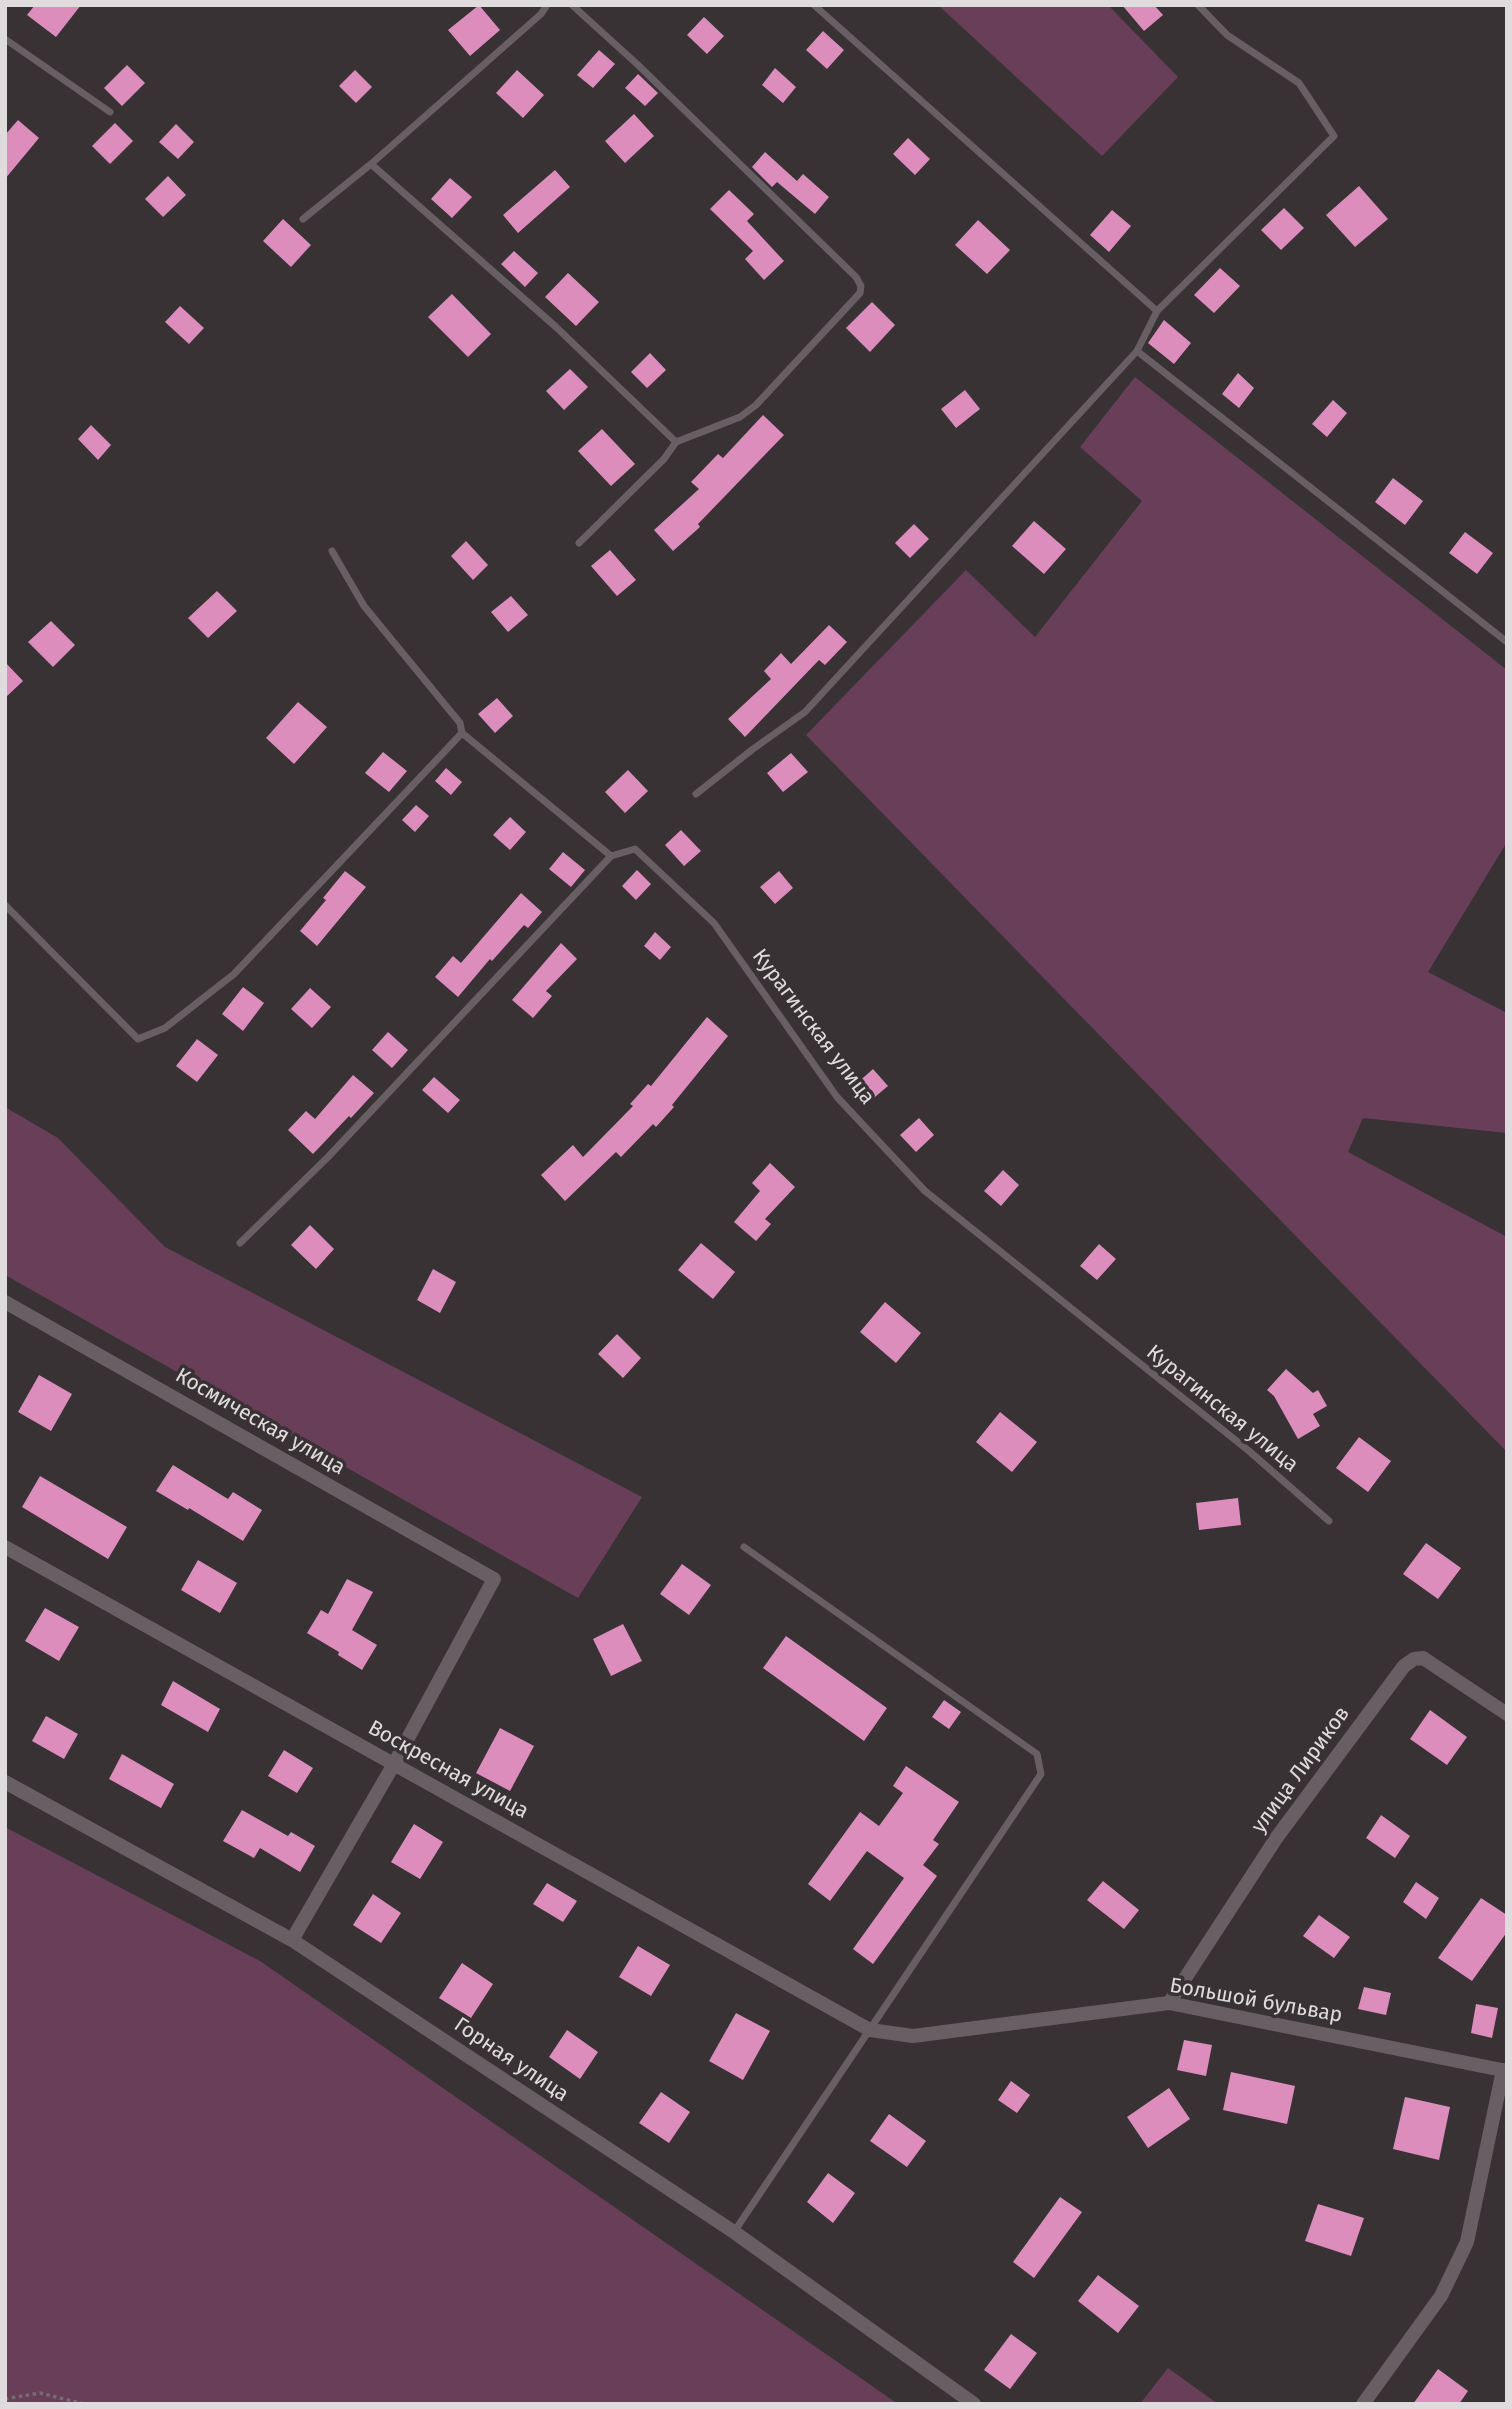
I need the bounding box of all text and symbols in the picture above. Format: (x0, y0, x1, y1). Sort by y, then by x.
street label: Курагинская улица (746, 944, 880, 1110)
street label: Курагинская улица (1141, 1340, 1303, 1478)
street label: Космическая улица (171, 1363, 349, 1481)
street label: улица Лириков (1247, 1702, 1355, 1838)
street label: Воскресная улица (363, 1715, 533, 1825)
street label: Большой бульвар (1168, 1973, 1344, 2029)
street label: Горная улица (449, 2012, 573, 2108)

